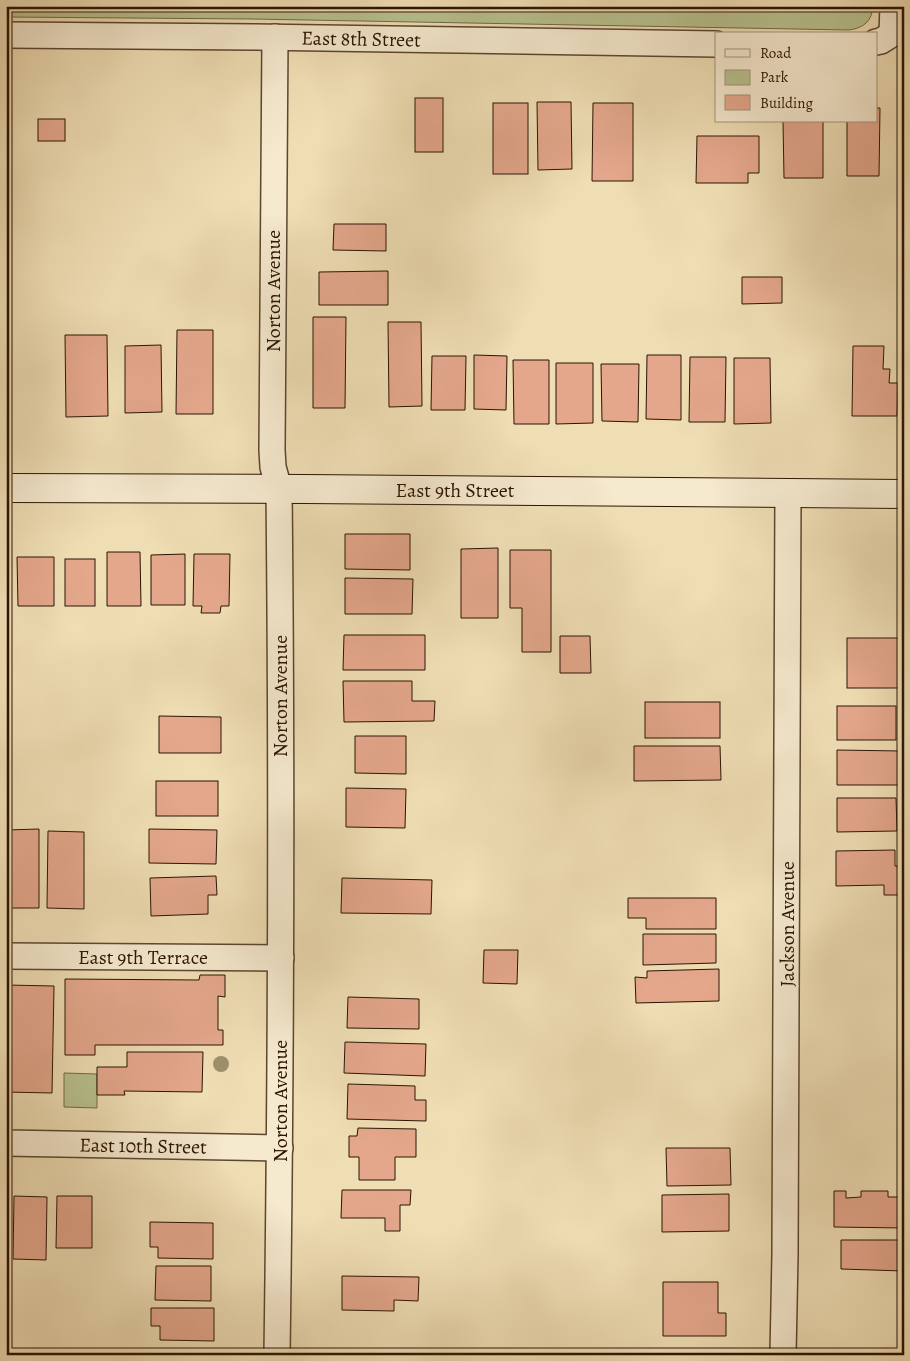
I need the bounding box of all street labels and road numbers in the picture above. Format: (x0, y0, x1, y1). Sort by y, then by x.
street label: East 8th Street (301, 24, 421, 54)
street label: Norton Avenue (260, 230, 287, 352)
street label: East 9th Street (396, 477, 515, 504)
street label: Norton Avenue (267, 635, 294, 757)
street label: Jackson Avenue (774, 861, 801, 987)
street label: East 9th Terrace (78, 944, 208, 971)
street label: Norton Avenue (267, 1040, 294, 1162)
street label: East 10th Street (79, 1131, 207, 1161)

